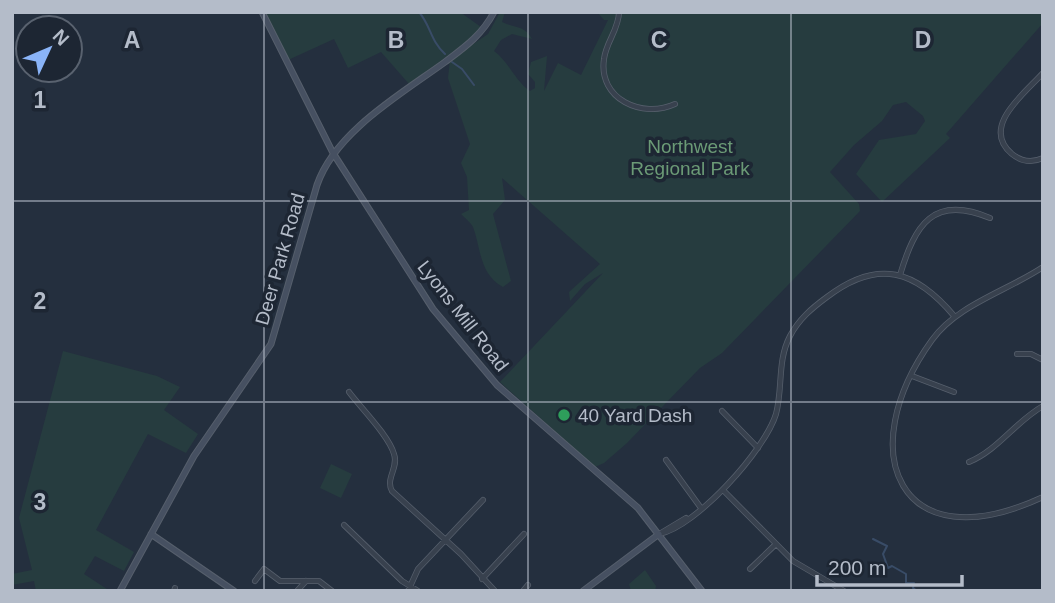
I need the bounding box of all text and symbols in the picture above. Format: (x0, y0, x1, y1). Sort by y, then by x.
north arrow (14, 14, 84, 84)
text: N (49, 25, 73, 50)
text: A (124, 27, 140, 53)
text: B (388, 27, 404, 53)
text: C (651, 27, 667, 53)
text: D (915, 27, 931, 53)
text: 1 (34, 87, 47, 113)
park label: Northwest Regional Park (630, 136, 750, 179)
street label: Deer Park Road (251, 191, 309, 327)
street label: Lyons Mill Road (413, 257, 513, 375)
text: 2 (34, 288, 46, 314)
place label: 40 Yard Dash (578, 405, 692, 426)
marker: 40 Yard Dash (556, 407, 572, 423)
text: 3 (34, 489, 46, 515)
scale bar (817, 544, 962, 588)
text: 200 m (828, 556, 886, 579)

